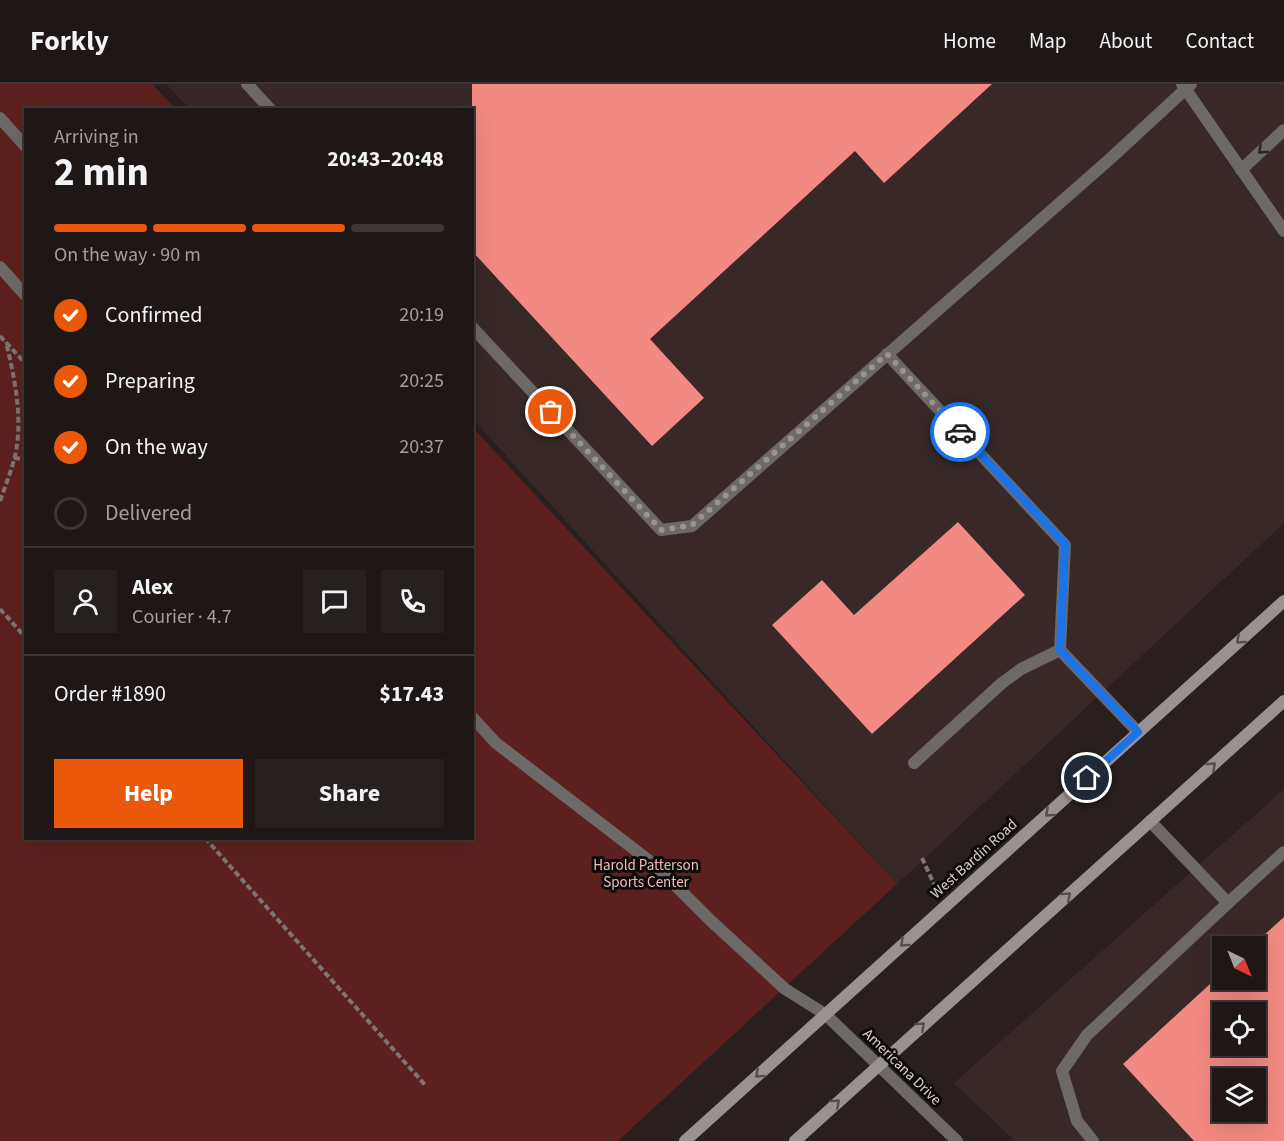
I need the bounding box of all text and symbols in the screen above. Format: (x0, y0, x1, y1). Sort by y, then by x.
text: Forkly (30, 21, 109, 61)
text: Home (943, 26, 996, 56)
text: Map (1029, 26, 1067, 56)
text: About (1100, 26, 1152, 56)
text: Contact (1185, 26, 1254, 56)
text: Arriving in (54, 123, 139, 151)
text: 20:43–20:48 (327, 143, 444, 175)
one-way arrow (1259, 143, 1269, 154)
text: 2 min (54, 145, 149, 201)
text: On the way · 90 m (54, 241, 201, 269)
icon: check (54, 299, 87, 332)
text: Confirmed (105, 299, 202, 331)
text: 20:19 (399, 301, 444, 329)
icon: check (54, 365, 87, 398)
text: Preparing (105, 365, 195, 397)
text: 20:25 (399, 367, 444, 395)
pin (525, 386, 576, 437)
icon: bag (534, 395, 567, 428)
courier (930, 402, 990, 462)
icon: car (944, 416, 977, 449)
icon: check (54, 431, 87, 464)
text: On the way (105, 431, 208, 463)
text: 20:37 (399, 433, 444, 461)
text: Delivered (105, 497, 192, 529)
button: person (54, 570, 117, 633)
button: chat (303, 570, 366, 633)
button: phone (381, 570, 444, 633)
text: Alex (132, 571, 173, 603)
text: Courier · 4.7 (132, 603, 232, 631)
one-way arrow (1237, 633, 1247, 644)
text: Order #1890 (54, 678, 166, 710)
text: $17.43 (379, 678, 444, 710)
pin (1061, 752, 1112, 803)
button: Help (54, 759, 243, 828)
button: Share (255, 759, 444, 828)
icon: home (1070, 761, 1103, 794)
one-way arrow (1205, 762, 1216, 773)
one-way arrow (1045, 806, 1055, 817)
street label: West Bardin Road (926, 814, 1022, 904)
park label: Harold Patterson Sports Center (593, 855, 699, 893)
one-way arrow (1060, 892, 1070, 903)
one-way arrow (900, 936, 911, 947)
north arrow (1212, 936, 1266, 990)
map controls (1212, 936, 1266, 1122)
button: locate (1212, 1002, 1266, 1056)
one-way arrow (914, 1022, 925, 1033)
street label: Americana Drive (858, 1024, 946, 1110)
one-way arrow (755, 1067, 766, 1078)
button: layers (1212, 1068, 1266, 1122)
one-way arrow (829, 1099, 840, 1110)

